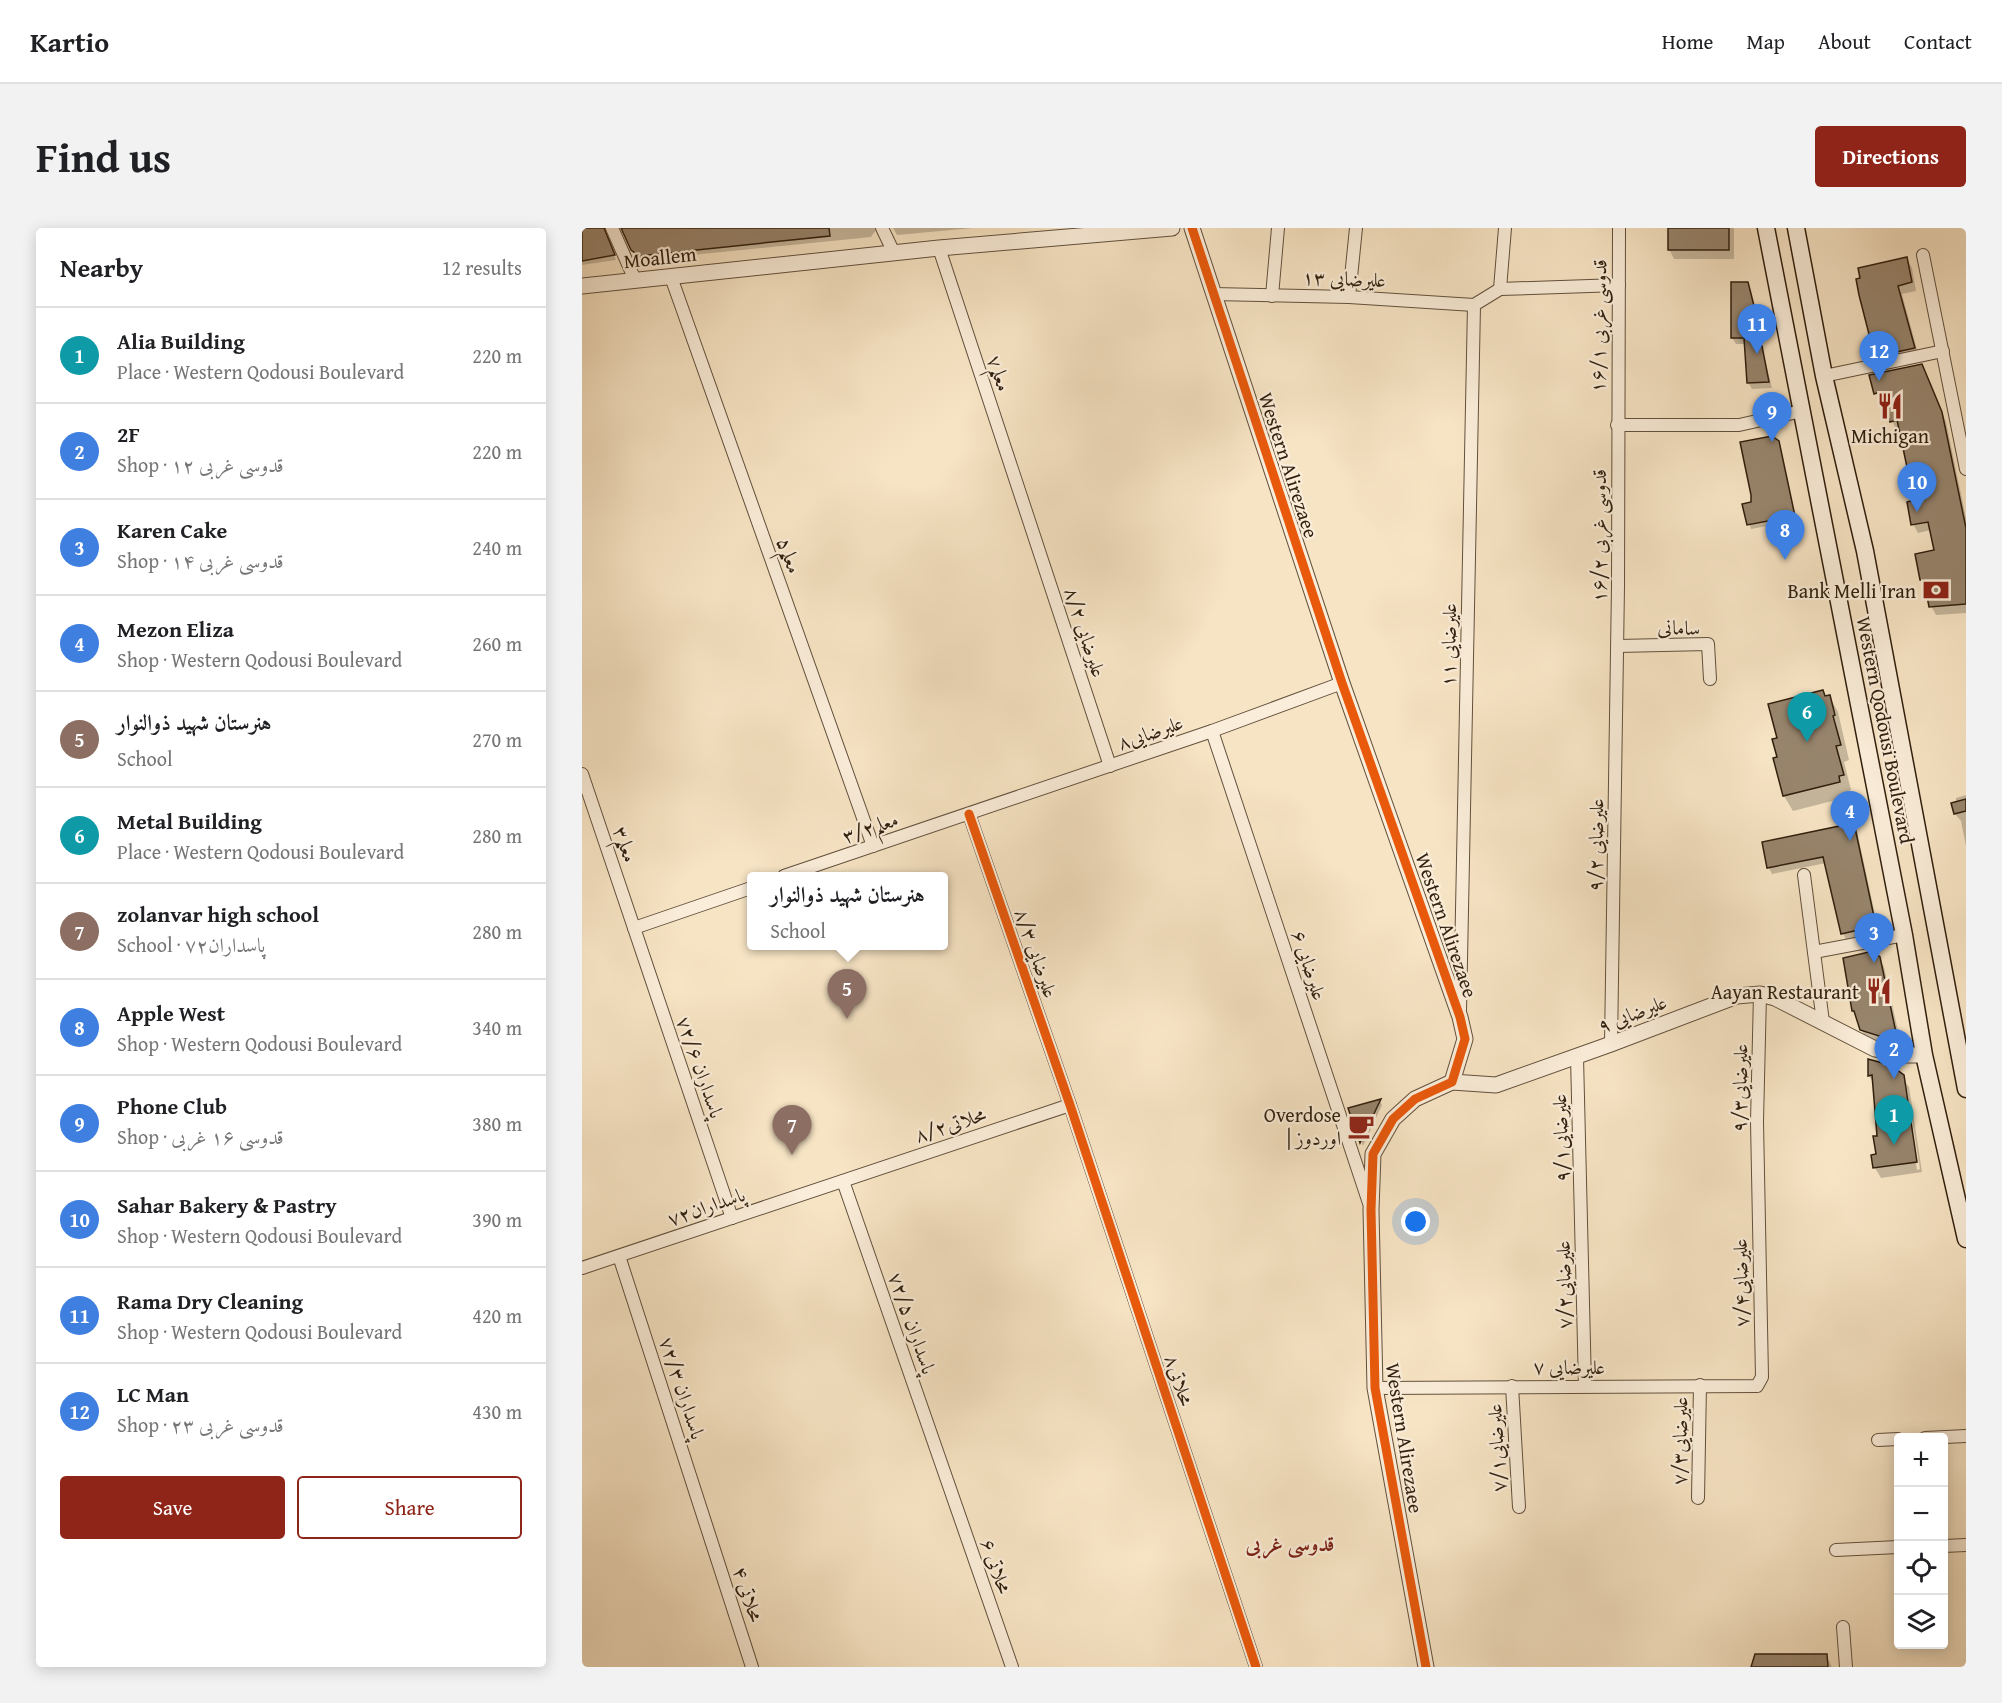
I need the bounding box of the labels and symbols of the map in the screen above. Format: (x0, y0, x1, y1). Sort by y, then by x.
street label: Moallem (622, 239, 698, 275)
street label: ۱۶/۱ قدوسی غربی (1582, 259, 1615, 393)
street label: ۱۳ علیرضایی (1302, 262, 1386, 294)
pin: 11 (1738, 304, 1776, 354)
pin: 12 (1860, 332, 1898, 381)
street label: معلم۷ (974, 351, 1019, 397)
street label: Western Alirezaee (1252, 388, 1326, 542)
restaurant icon: Michigan (1875, 391, 1905, 421)
pin: 9 (1752, 392, 1792, 442)
place label: Michigan (1851, 421, 1929, 450)
pin: 10 (1898, 462, 1936, 512)
street label: ۱۶/۲ قدوسی غربی (1584, 469, 1614, 603)
pin: 8 (1766, 510, 1804, 560)
street label: معلم۵ (764, 533, 810, 579)
bank icon: Bank Melli Iran (1921, 575, 1951, 605)
place label: Bank Melli Iran (1788, 576, 1916, 605)
street label: علیرضایی ۸/۲ (1058, 583, 1114, 681)
street label: ۱۱ علیرضایی (1433, 603, 1463, 687)
street label: سامانی (1657, 612, 1701, 642)
street label: Western Qodousi Boulevard (1850, 614, 1922, 846)
pin: 6 (1788, 692, 1826, 742)
street label: علیرضایی۸ (1113, 707, 1187, 757)
pin: 4 (1830, 792, 1870, 841)
street label: ۹/۲ علیرضایی (1580, 798, 1610, 892)
street label: معلم۳/۲ (838, 804, 904, 857)
street label: معلم۳ (600, 822, 646, 868)
street label: Western Alirezaee (1409, 849, 1485, 1001)
street label: ۸/۳ علیرضایی (1008, 904, 1066, 1002)
pin: 3 (1854, 914, 1894, 963)
street label: ۶ علیرضایی (1285, 926, 1335, 1004)
pin: 5 (828, 970, 866, 1019)
restaurant icon: Aayan Restaurant (1864, 976, 1894, 1006)
place label: Aayan Restaurant (1711, 977, 1859, 1006)
street label: ۹ علیرضایی (1593, 987, 1671, 1039)
street label: ۷۲/۶ پاسداران (669, 1012, 732, 1123)
pin: 2 (1874, 1030, 1914, 1079)
street label: علیرضایی۹/۳ (1724, 1043, 1754, 1133)
street label: علیرضایی۹/۱ (1544, 1093, 1576, 1183)
pin: 1 (1874, 1096, 1914, 1145)
street label: محلاتی۸/۲ (911, 1099, 989, 1149)
place label: Overdose | اوردوز (1264, 1100, 1341, 1152)
pin: 7 (772, 1106, 812, 1155)
cafe icon: Overdose | اوردوز (1346, 1111, 1376, 1141)
street label: پاسداران۷۲ (663, 1179, 750, 1234)
your location (1401, 1207, 1430, 1236)
street label: علیرضایی۷/۴ (1725, 1238, 1755, 1328)
street label: علیرضایی۷/۲ (1548, 1240, 1578, 1330)
street label: ۷۲/۵ پاسداران (881, 1268, 944, 1379)
street label: ۷۲/۳ پاسداران (652, 1333, 714, 1444)
street label: محلاتی۸ (1158, 1351, 1202, 1409)
street label: ۷ علیرضایی (1533, 1352, 1605, 1381)
street label: Western Alirezaee (1379, 1361, 1431, 1515)
street label: علیرضایی۷/۳ (1664, 1396, 1694, 1486)
street label: علیرضایی۷/۱ (1479, 1403, 1513, 1493)
district label: قدوسی غربی (1245, 1528, 1334, 1559)
street label: ۶ محلاتی (974, 1534, 1020, 1598)
street label: ۴ محلاتی (726, 1563, 772, 1625)

